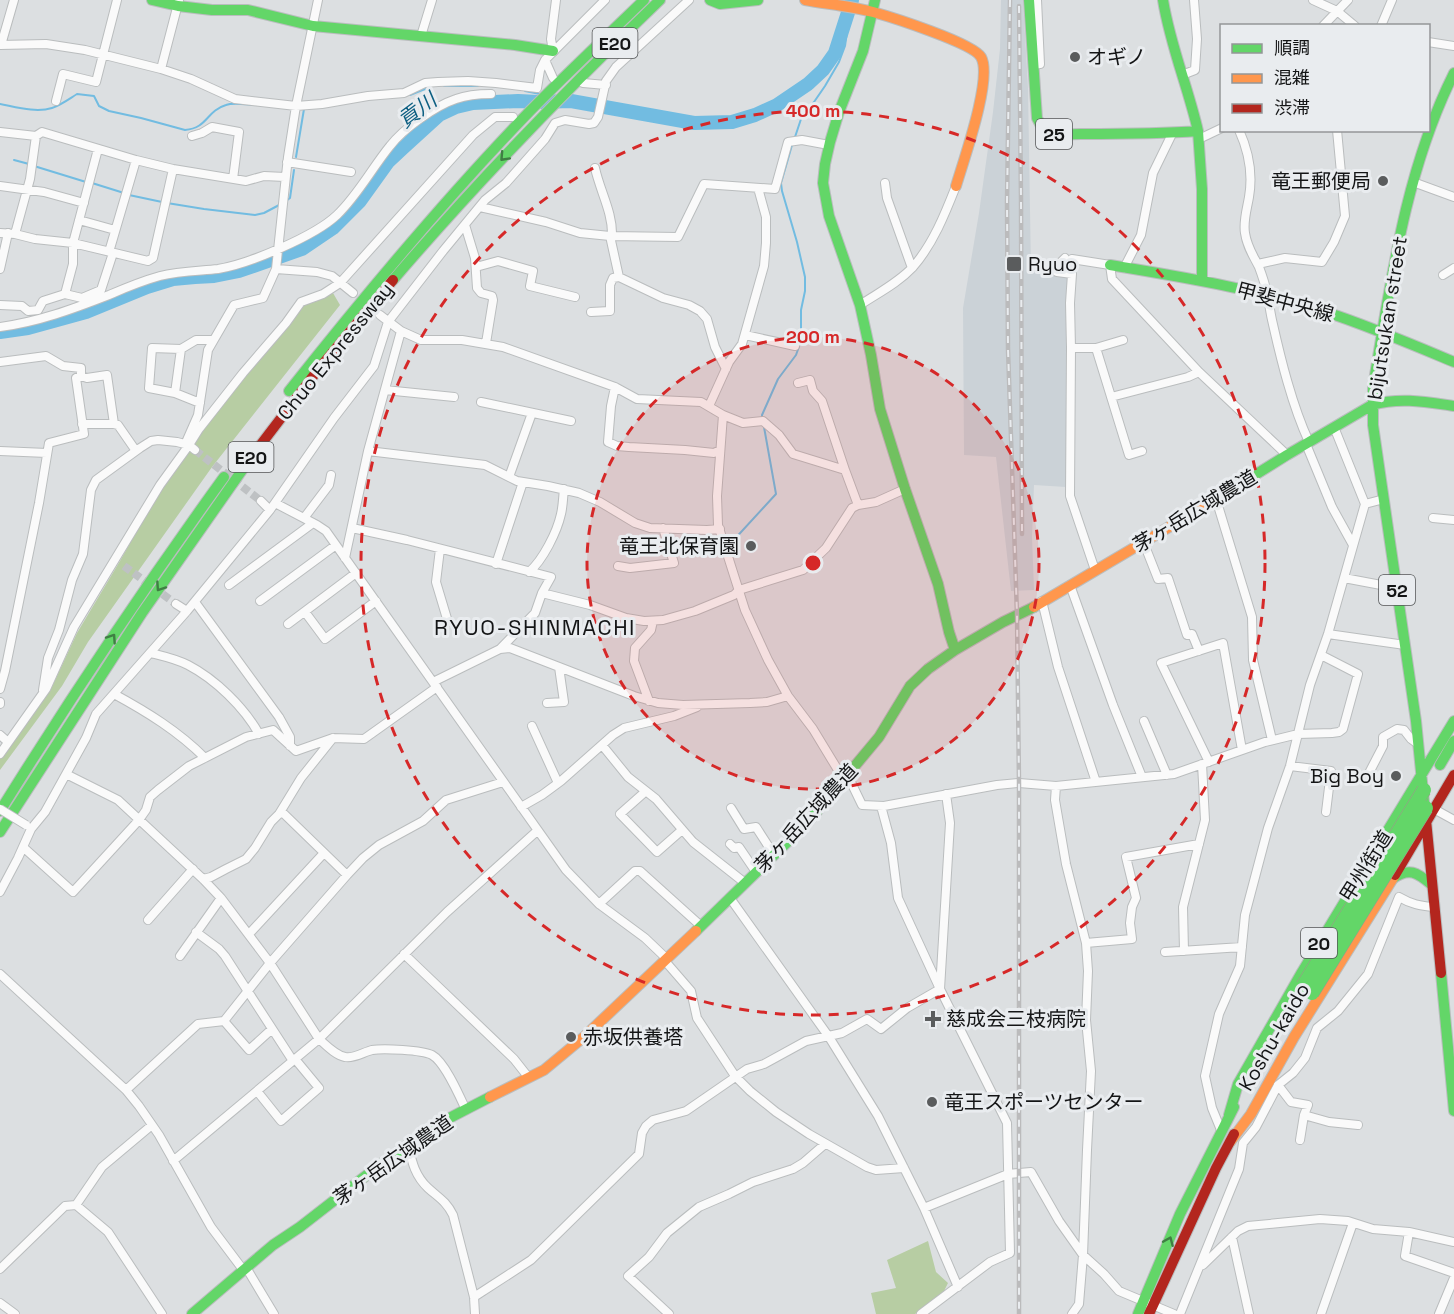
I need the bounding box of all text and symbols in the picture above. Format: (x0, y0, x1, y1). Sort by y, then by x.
legend (1220, 24, 1430, 132)
road number: E20 (592, 28, 638, 58)
text: 順調 (1274, 36, 1310, 59)
place label: オギノ (1087, 44, 1146, 70)
marker: オギノ (1068, 50, 1082, 64)
text: 混雑 (1274, 66, 1310, 89)
water label: 貢川 (392, 85, 443, 133)
text: 渋滞 (1274, 96, 1310, 119)
text: 400 m (786, 99, 840, 122)
road number: 25 (1036, 119, 1072, 149)
one-way arrow (500, 150, 511, 160)
place label: 竜王郵便局 (1271, 168, 1371, 194)
marker: 竜王郵便局 (1376, 174, 1390, 188)
street label: bijutsukan street (1361, 234, 1413, 402)
place label: Ryuo (1028, 251, 1077, 277)
marker: Ryuo (1005, 255, 1023, 273)
street label: Chuo Expressway (271, 277, 399, 425)
street label: 甲斐中央線 (1233, 277, 1337, 327)
text: 200 m (786, 325, 840, 348)
road number: E20 (228, 442, 274, 472)
street label: 茅ヶ岳広域農道 (1128, 464, 1262, 558)
place label: 竜王北保育園 (619, 533, 739, 559)
marker: 竜王北保育園 (744, 539, 758, 553)
centre of rings (803, 553, 823, 573)
road number: 52 (1379, 575, 1415, 605)
one-way arrow (155, 581, 167, 591)
district label: RYUO-SHINMACHI (434, 613, 636, 641)
one-way arrow (104, 634, 116, 644)
street label: 茅ヶ岳広域農道 (749, 758, 863, 878)
place label: Big Boy (1310, 763, 1384, 789)
marker: Big Boy (1389, 769, 1403, 783)
street label: 甲州街道 (1334, 825, 1398, 907)
road number: 20 (1301, 928, 1337, 958)
street label: Koshu-kaido (1233, 978, 1315, 1096)
place label: 慈成会三枝病院 (946, 1006, 1086, 1032)
marker: 慈成会三枝病院 (924, 1010, 942, 1028)
place label: 赤坂供養塔 (583, 1024, 683, 1050)
marker: 赤坂供養塔 (564, 1030, 578, 1044)
place label: 竜王スポーツセンター (944, 1089, 1144, 1115)
marker: 竜王スポーツセンター (925, 1095, 939, 1109)
street label: 茅ヶ岳広域農道 (328, 1109, 458, 1211)
one-way arrow (1162, 1236, 1174, 1247)

